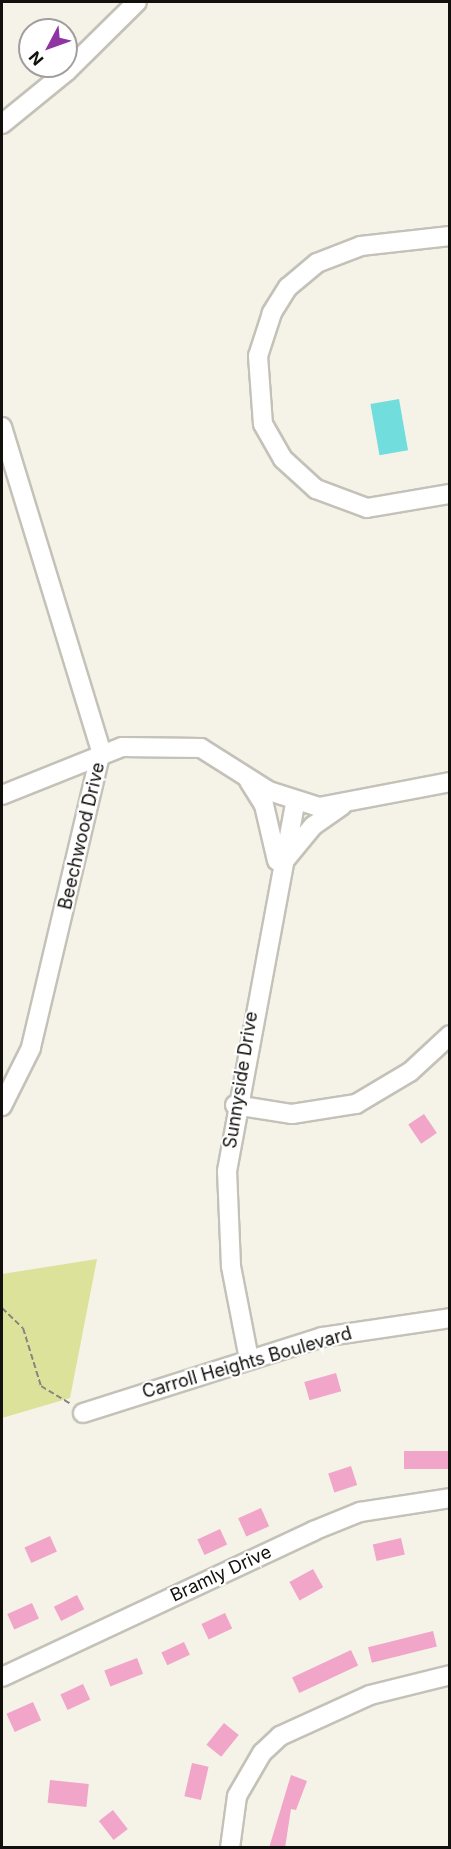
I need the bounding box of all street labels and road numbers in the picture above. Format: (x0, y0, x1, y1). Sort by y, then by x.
street label: Beechwood Drive (55, 760, 109, 912)
street label: Sunnyside Drive (220, 1010, 262, 1150)
street label: Carroll Heights Boulevard (140, 1323, 354, 1403)
street label: Bramly Drive (167, 1541, 275, 1607)

